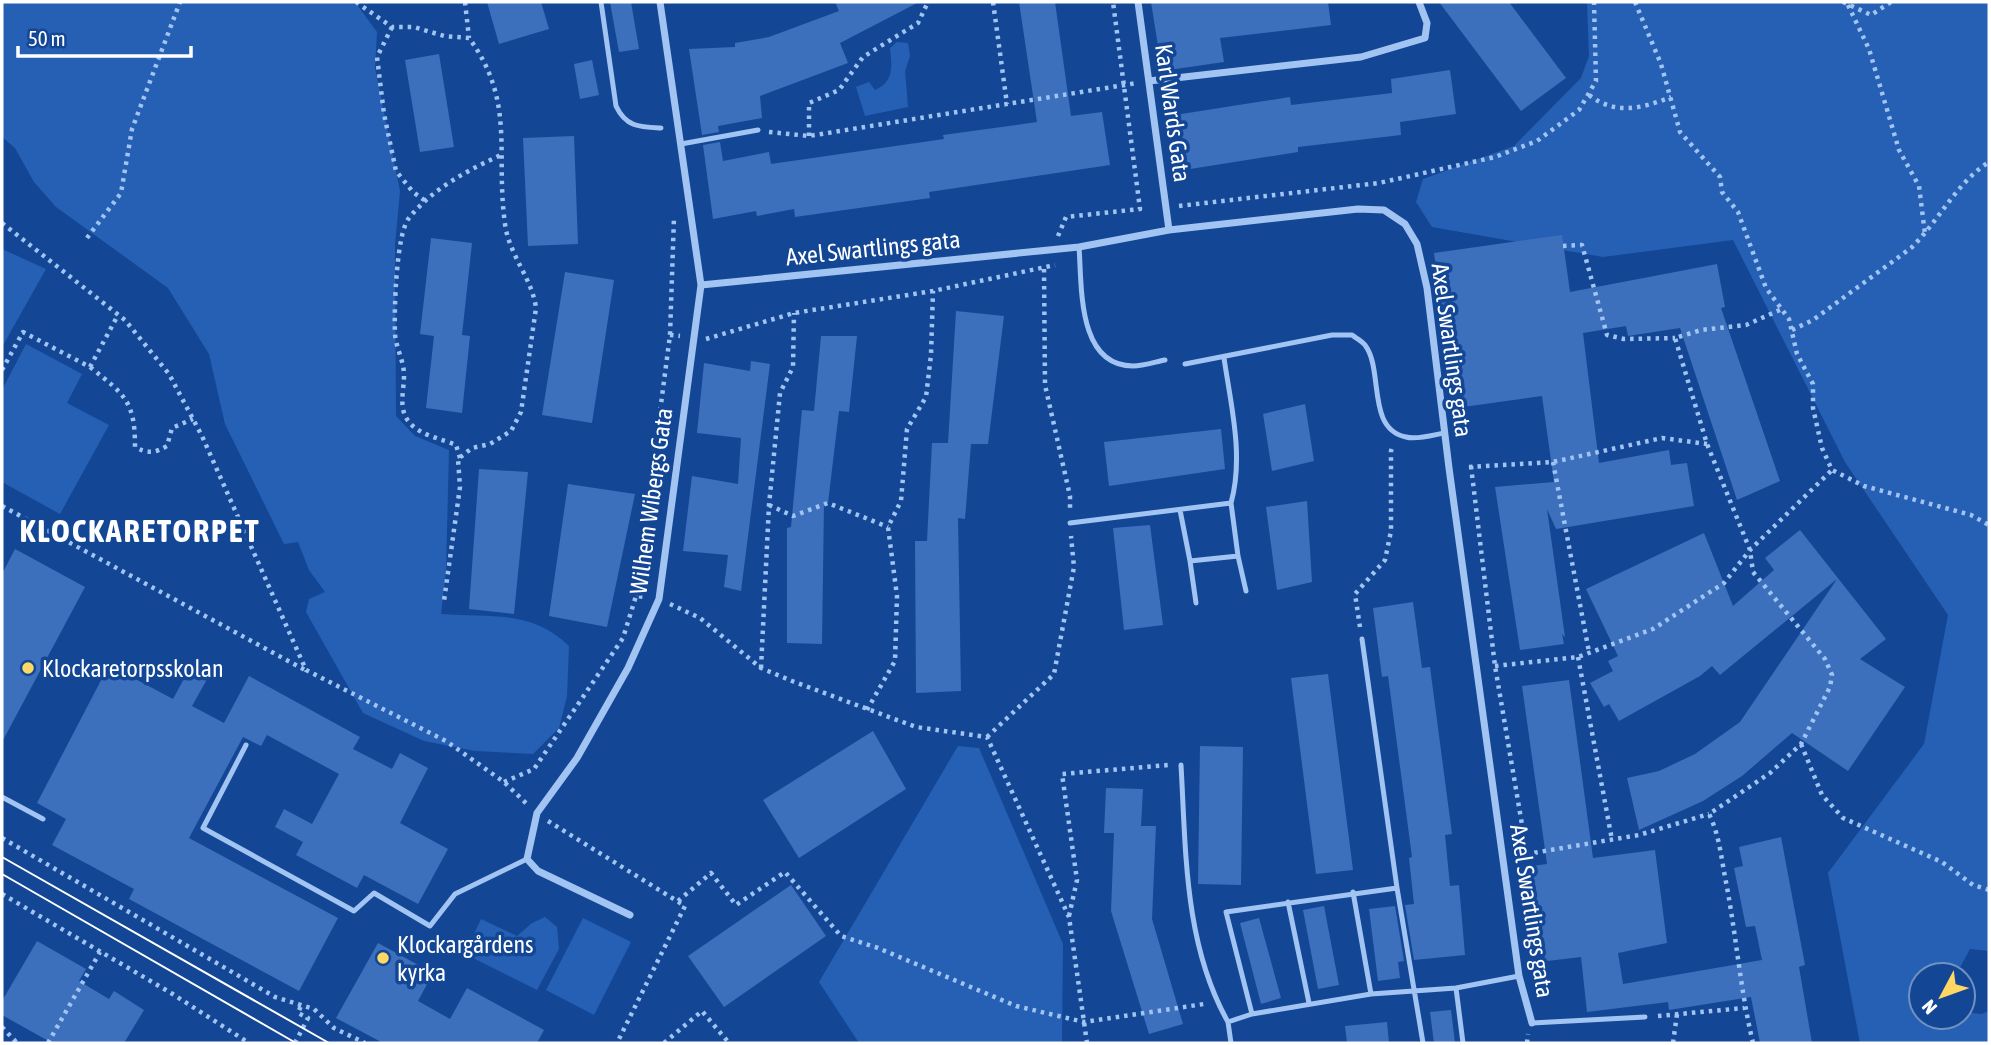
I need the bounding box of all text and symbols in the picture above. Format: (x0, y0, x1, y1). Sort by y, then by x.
scale bar (18, 14, 191, 58)
text: 50 m (28, 26, 66, 50)
street label: Karl Wards Gata (1150, 42, 1196, 184)
street label: Axel Swartlings gata (784, 225, 962, 271)
street label: Axel Swartlings gata (1426, 261, 1478, 439)
street label: Wilhem Wibergs Gata (625, 406, 677, 596)
district label: KLOCKARETORPET (20, 512, 260, 549)
place label: Klockaretorpsskolan (42, 655, 224, 682)
marker: Klockaretorpsskolan (20, 660, 36, 676)
street label: Axel Swartlings gata (1505, 822, 1559, 1000)
place label: Klockargårdens kyrka (397, 931, 534, 986)
marker: Klockargårdens kyrka (375, 950, 391, 966)
north arrow (1907, 961, 1977, 1031)
text: N (1917, 996, 1941, 1019)

